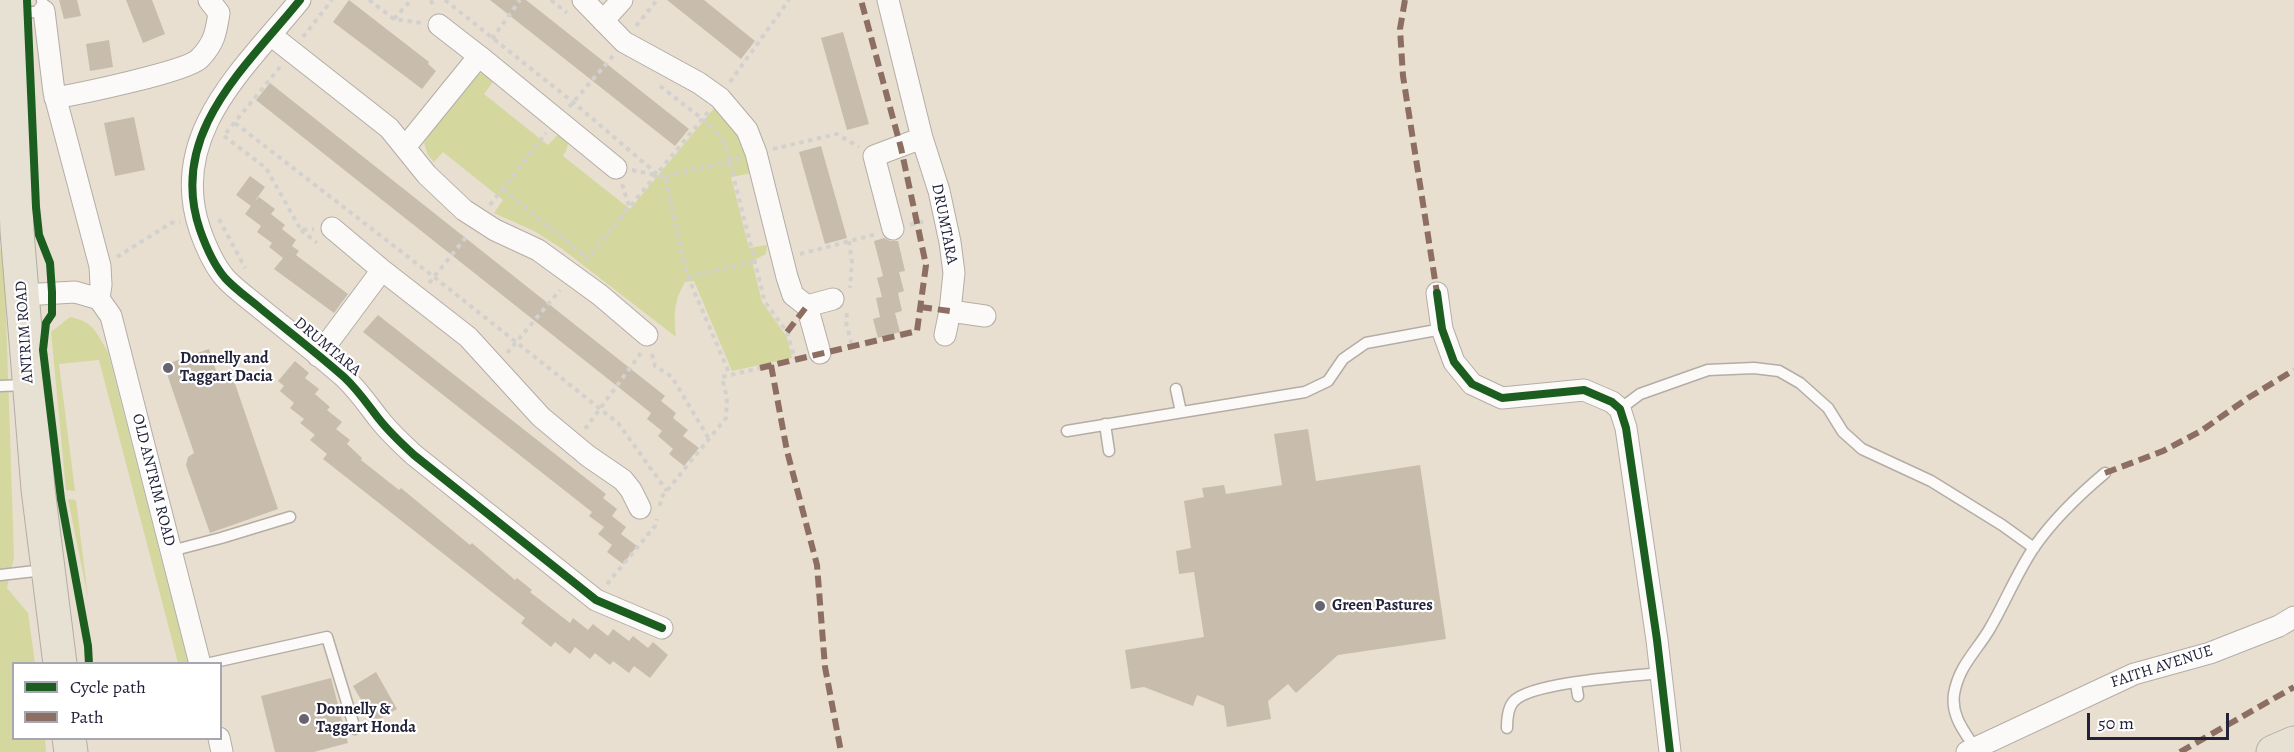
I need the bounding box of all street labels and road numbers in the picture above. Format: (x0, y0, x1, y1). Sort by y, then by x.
street label: DRUMTARA (927, 182, 961, 266)
street label: ANTRIM ROAD (12, 280, 38, 384)
street label: DRUMTARA (290, 313, 364, 381)
street label: OLD ANTRIM ROAD (127, 412, 179, 548)
street label: FAITH AVENUE (2108, 641, 2216, 693)

